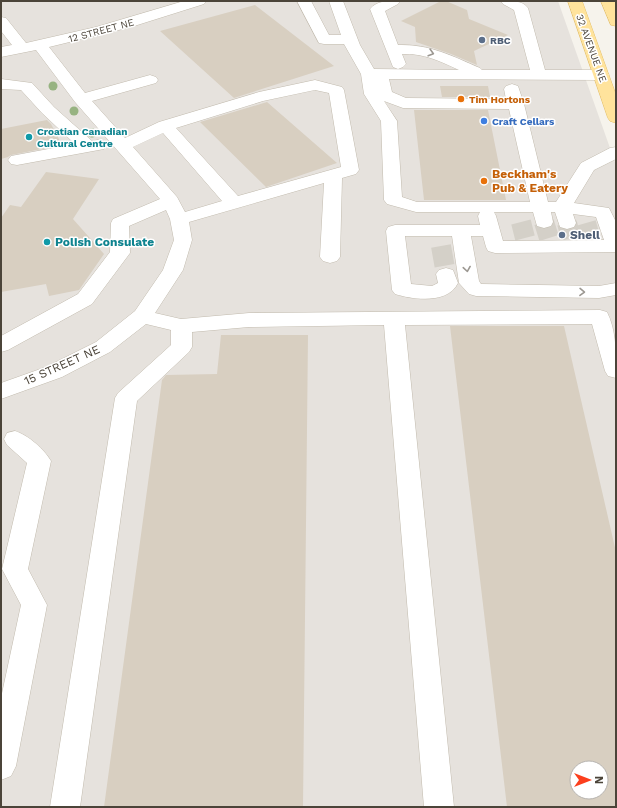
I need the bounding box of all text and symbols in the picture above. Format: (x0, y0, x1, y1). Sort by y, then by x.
street label: 32 AVENUE NE (574, 13, 609, 84)
street label: 12 STREET NE (67, 16, 135, 45)
marker: RBC (477, 35, 487, 45)
place label: RBC (490, 35, 511, 46)
one-way arrow (428, 48, 435, 56)
marker: Tim Hortons (456, 94, 466, 104)
place label: Tim Hortons (469, 94, 531, 105)
marker: Craft Cellars (479, 116, 489, 126)
place label: Craft Cellars (492, 116, 555, 127)
place label: Croatian Canadian Cultural Centre (37, 126, 127, 149)
marker: Croatian Canadian Cultural Centre (24, 132, 34, 142)
place label: Beckham's Pub & Eatery (492, 167, 568, 195)
marker: Beckham's Pub & Eatery (479, 176, 489, 186)
place label: Shell (570, 228, 600, 242)
marker: Shell (557, 230, 567, 240)
place label: Polish Consulate (55, 235, 154, 249)
marker: Polish Consulate (42, 237, 52, 247)
one-way arrow (462, 266, 471, 272)
one-way arrow (579, 288, 585, 296)
street label: 15 STREET NE (22, 342, 102, 388)
north arrow (569, 760, 609, 800)
text: N (592, 776, 605, 784)

